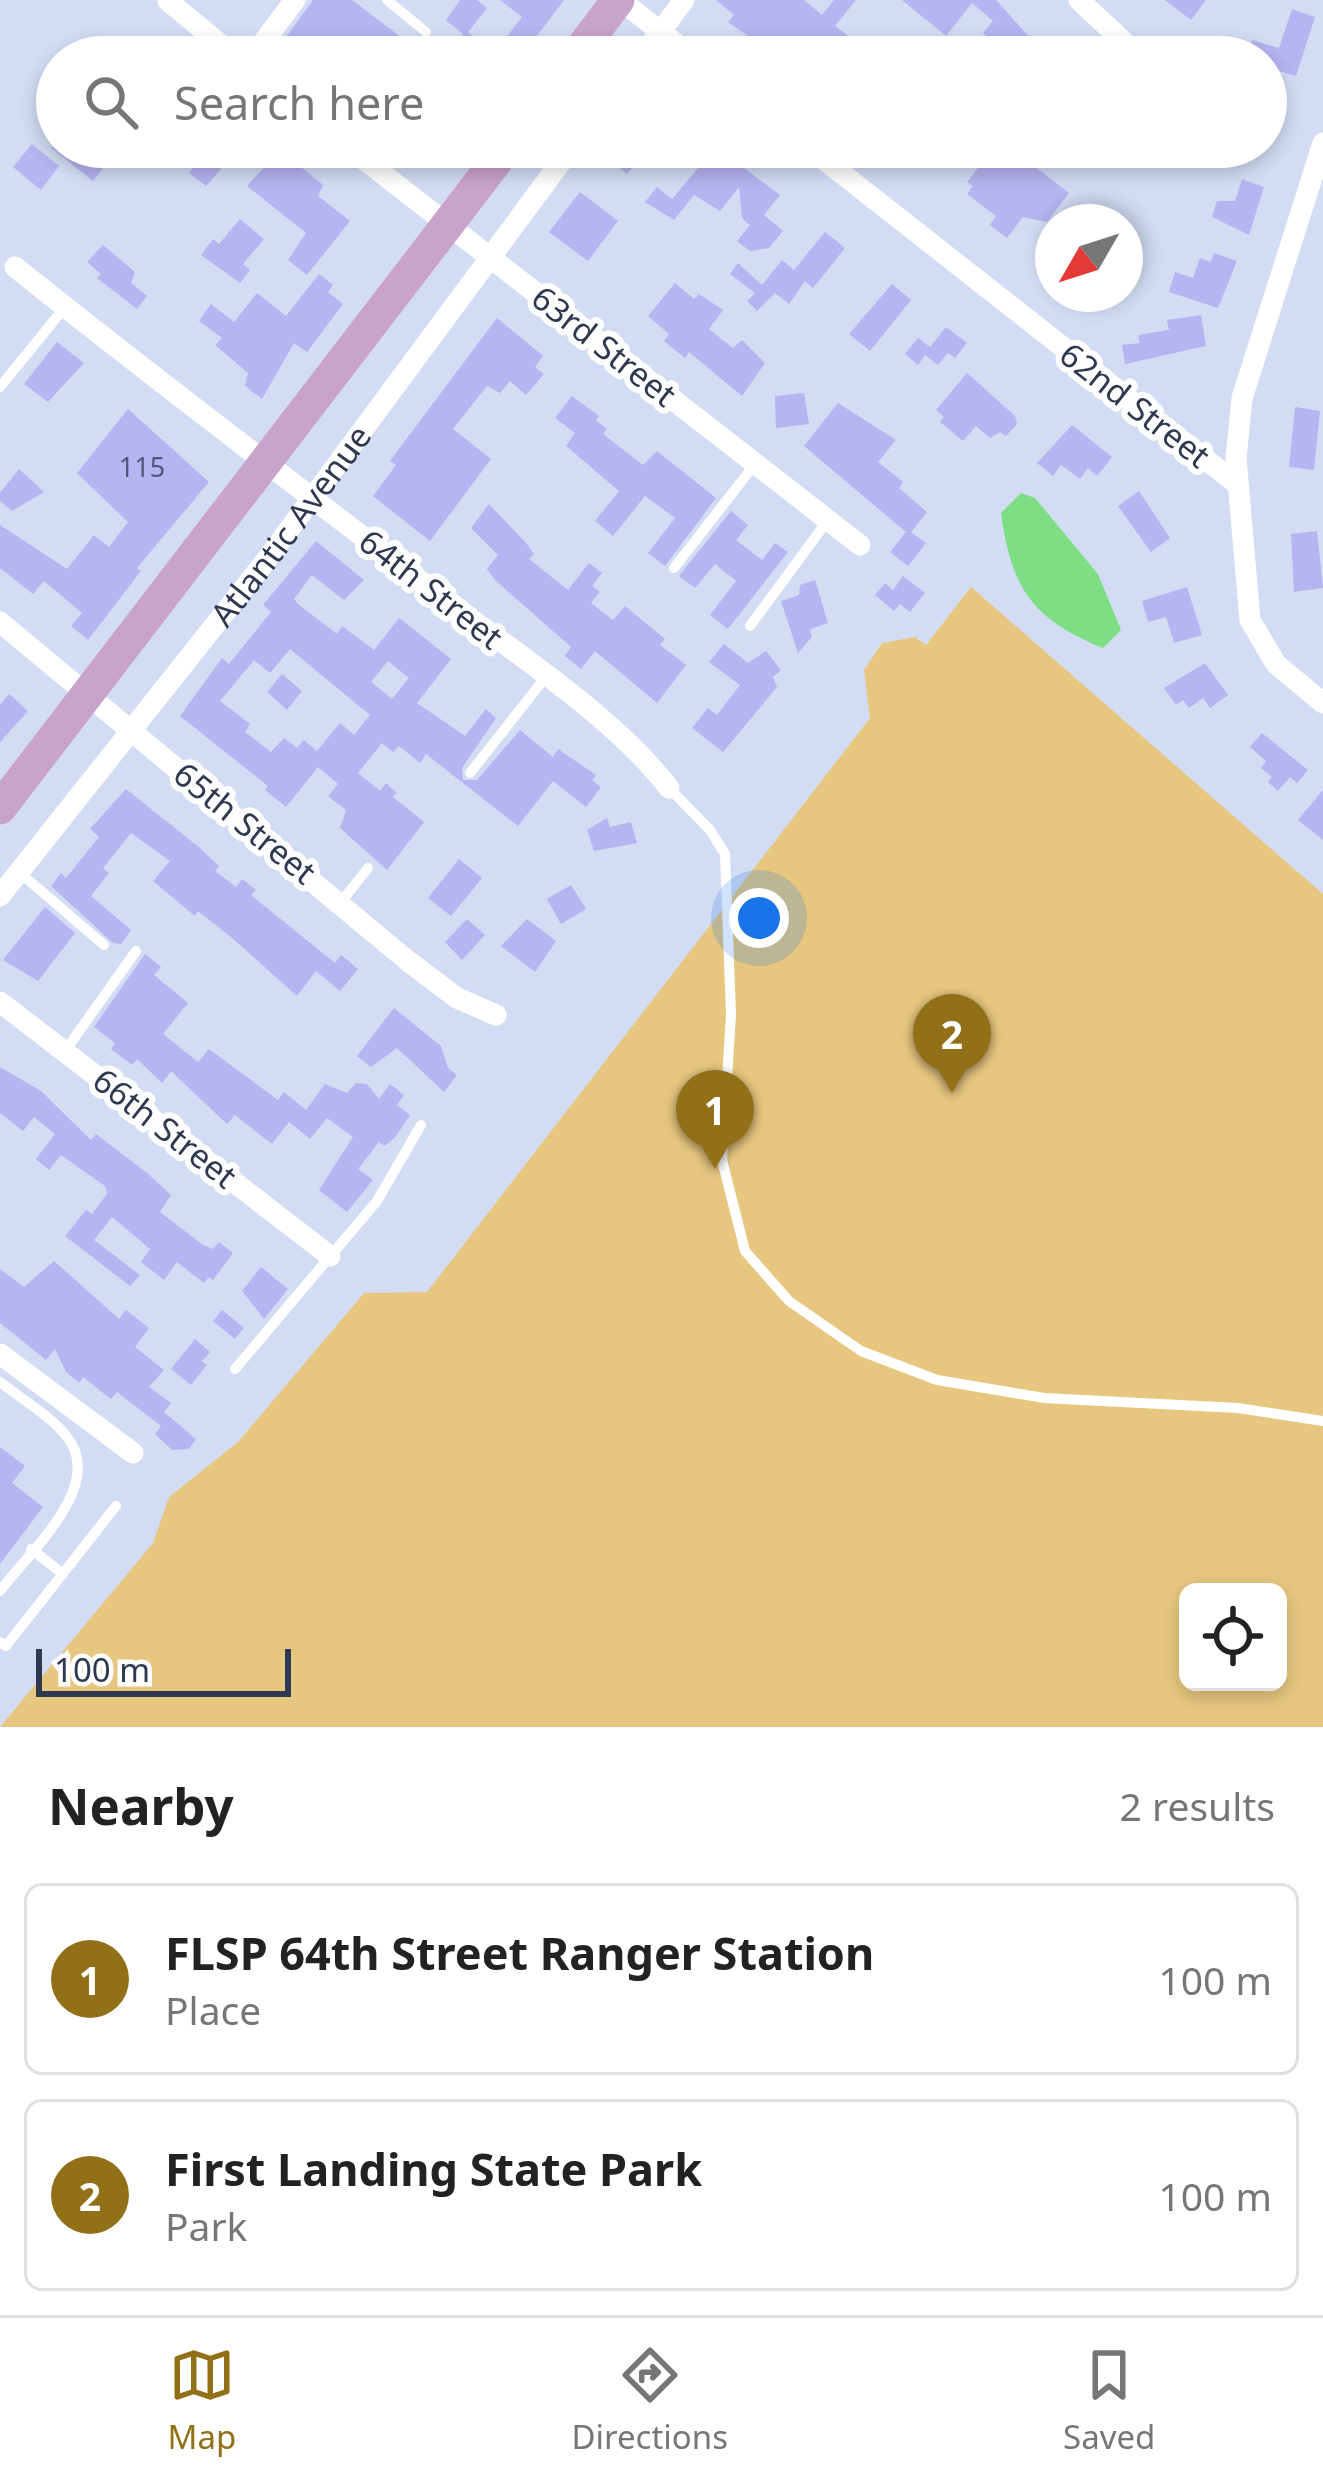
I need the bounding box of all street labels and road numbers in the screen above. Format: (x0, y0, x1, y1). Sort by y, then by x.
street label: 63rd Street (523, 275, 686, 416)
street label: 62nd Street (1051, 332, 1220, 478)
street label: Atlantic Avenue (200, 415, 381, 635)
street label: 64th Street (350, 518, 513, 659)
street label: 65th Street (165, 751, 326, 894)
street label: 66th Street (84, 1057, 247, 1198)

